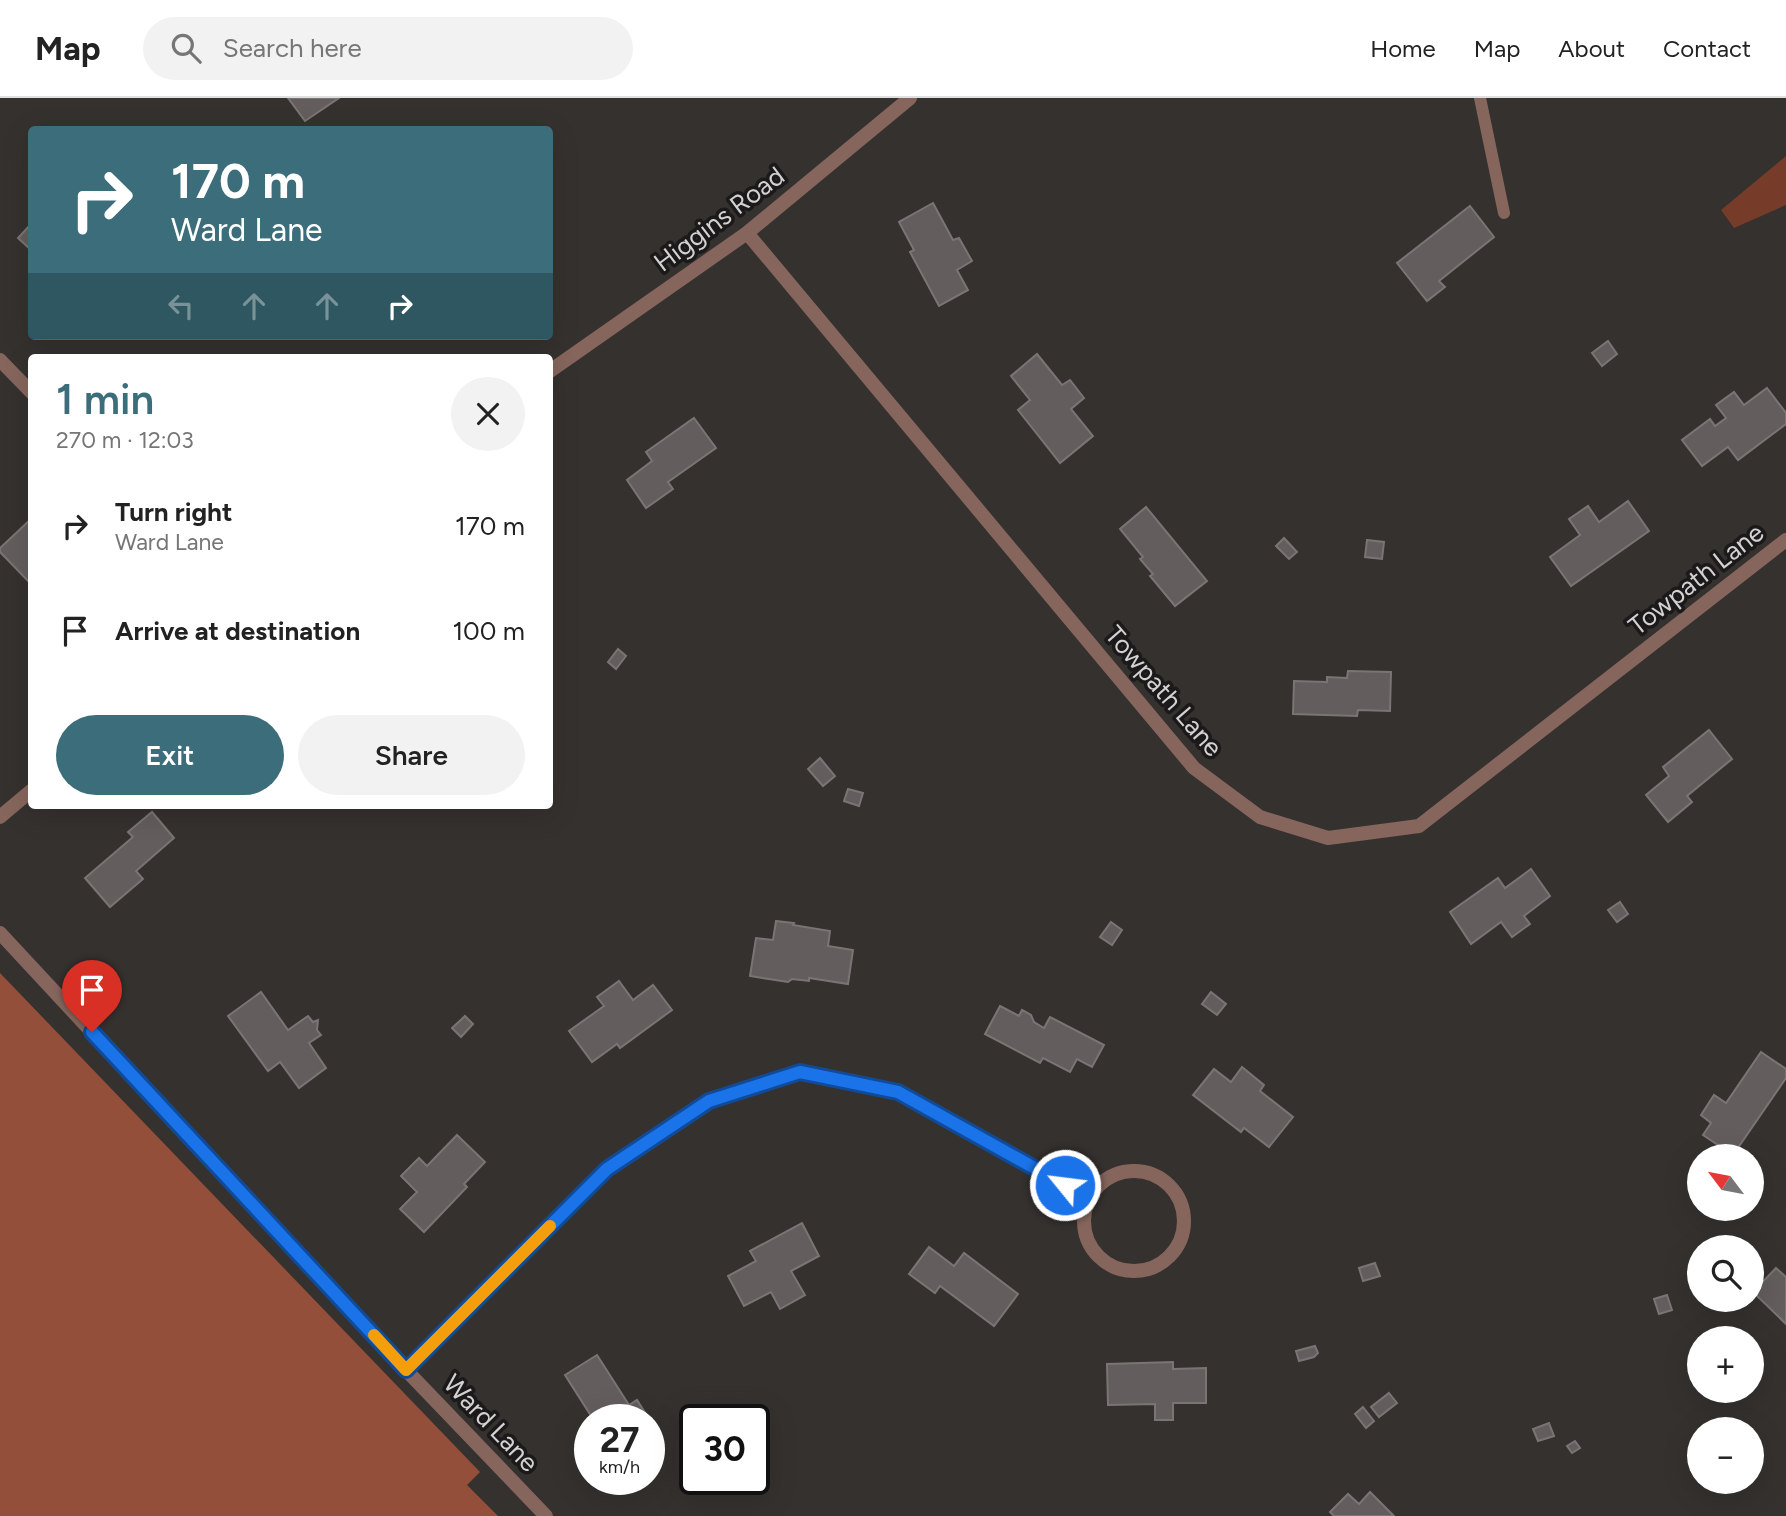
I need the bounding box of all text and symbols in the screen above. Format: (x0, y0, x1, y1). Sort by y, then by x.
search box (143, 17, 633, 80)
text: Map (35, 29, 101, 68)
icon: search (167, 29, 205, 67)
text: Search here (223, 32, 362, 64)
text: Home (1370, 34, 1436, 63)
text: Map (1474, 34, 1520, 63)
text: About (1558, 34, 1625, 63)
text: Contact (1663, 34, 1751, 63)
text: 170 m (171, 151, 305, 210)
icon: right (56, 154, 147, 245)
street label: Higgins Road (647, 160, 791, 278)
text: Ward Lane (171, 211, 323, 249)
icon: left (162, 287, 200, 325)
icon: ahead (235, 287, 273, 325)
icon: ahead (308, 287, 346, 325)
icon: right (381, 287, 419, 325)
text: 1 min (56, 374, 154, 425)
button: close (451, 377, 525, 451)
text: 270 m · 12:03 (56, 426, 194, 454)
text: Turn right (115, 496, 232, 528)
icon: right (56, 507, 94, 545)
text: 170 m (455, 510, 525, 542)
street label: Towpath Lane (1622, 516, 1770, 642)
text: Ward Lane (115, 528, 224, 556)
icon: arrive (56, 612, 94, 650)
text: Arrive at destination (115, 615, 360, 647)
text: 100 m (452, 615, 525, 647)
street label: Towpath Lane (1099, 619, 1229, 763)
button: Exit (56, 715, 284, 795)
button: Share (298, 715, 525, 795)
pin (62, 960, 122, 1032)
icon: arrive (73, 971, 111, 1009)
north arrow (1687, 1144, 1764, 1222)
map controls (1687, 1144, 1764, 1494)
position arrow (1028, 1148, 1102, 1222)
button: search (1687, 1235, 1764, 1312)
button: + (1687, 1326, 1764, 1403)
street label: Ward Lane (437, 1368, 545, 1478)
speed limit sign: 30 (679, 1404, 770, 1495)
button: − (1687, 1417, 1764, 1494)
text: 27 (600, 1419, 639, 1461)
text: km/h (599, 1456, 640, 1478)

